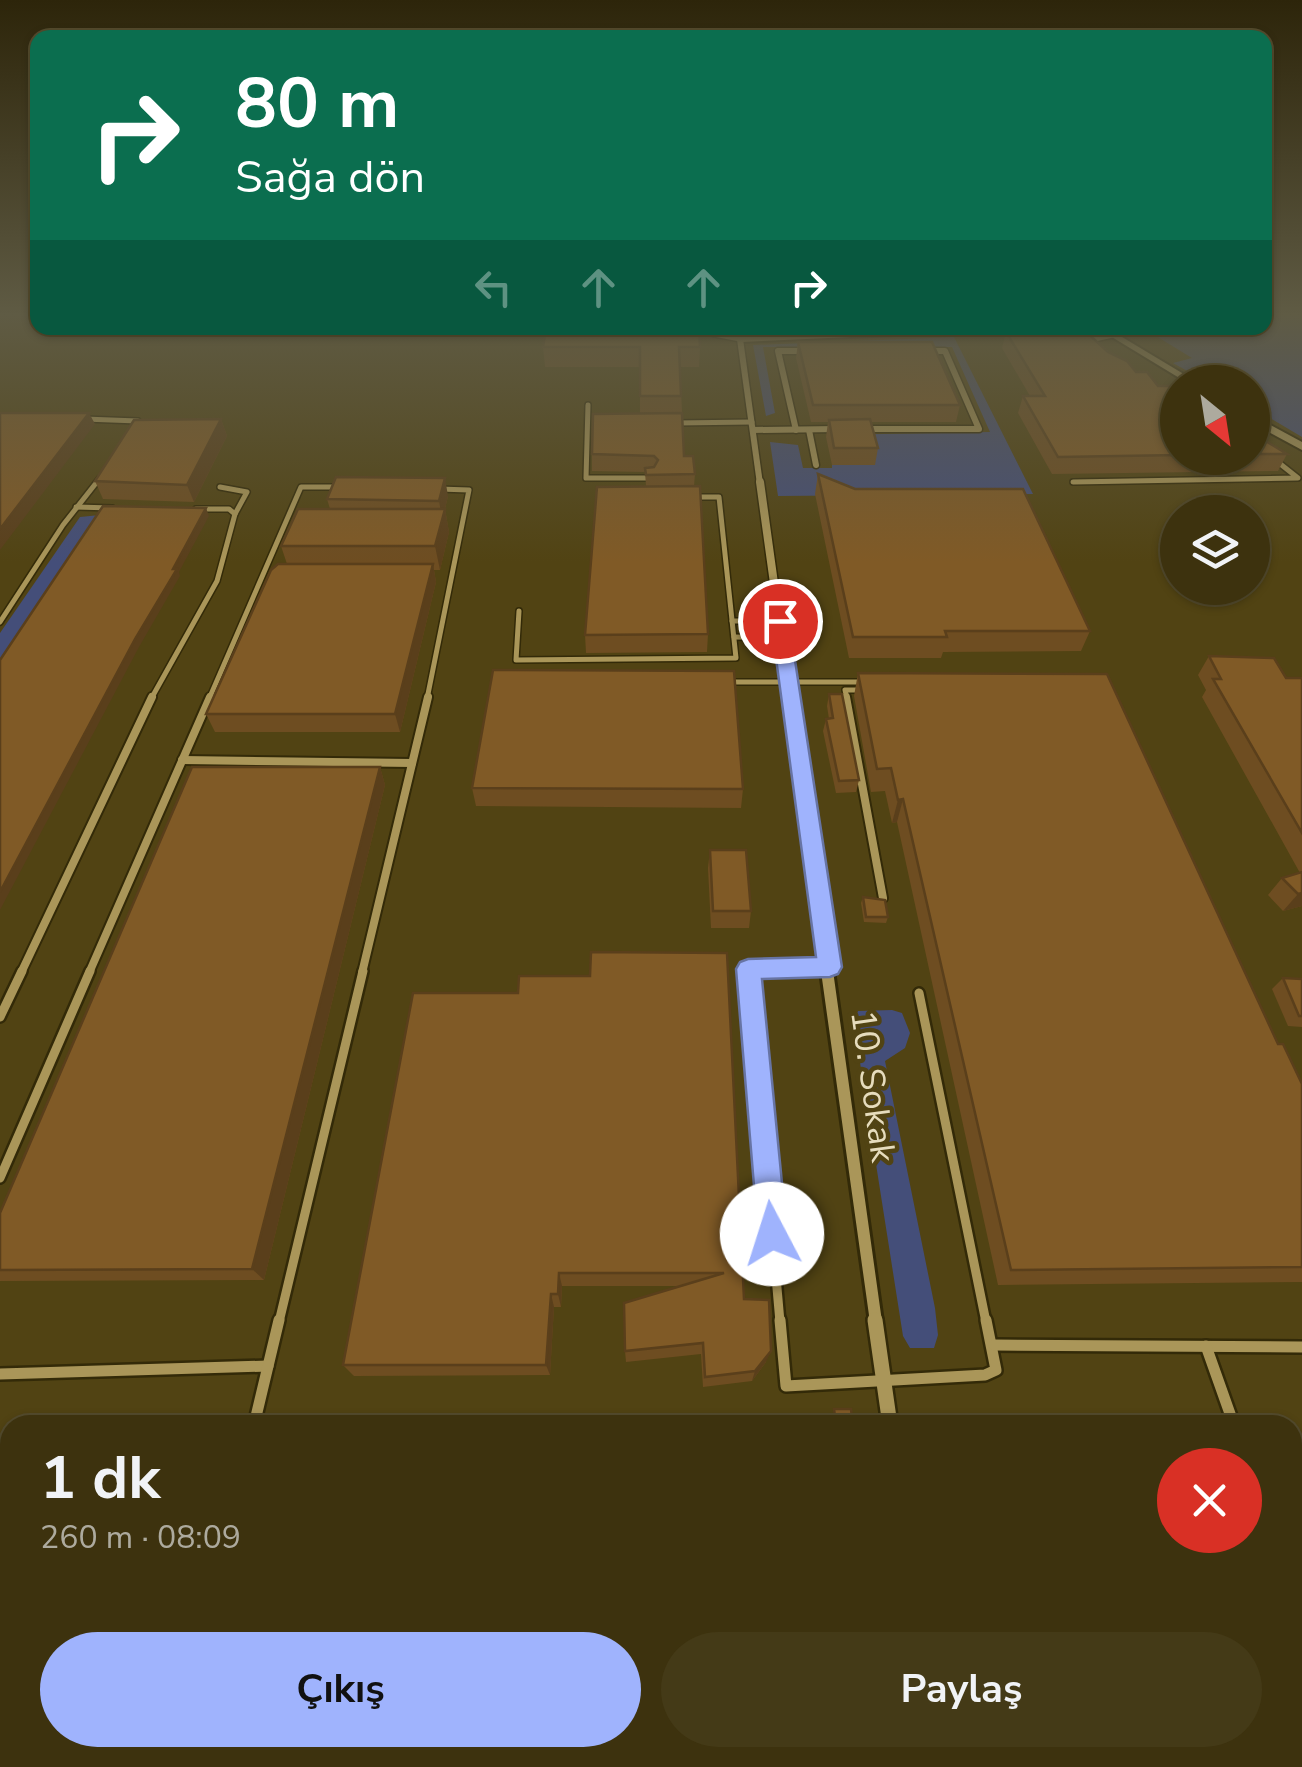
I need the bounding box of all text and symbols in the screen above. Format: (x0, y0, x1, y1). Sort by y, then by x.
text: 80 m (235, 56, 399, 152)
icon: right (70, 70, 200, 200)
text: Sağa dön (235, 147, 425, 208)
icon: left (466, 260, 521, 315)
icon: ahead (571, 260, 626, 315)
icon: ahead (676, 260, 731, 315)
icon: right (781, 260, 836, 315)
north arrow (1160, 365, 1270, 475)
map controls (1160, 365, 1270, 605)
button: layers (1160, 495, 1270, 605)
pin (738, 579, 823, 664)
icon: arrive (753, 594, 808, 649)
street label: 10. Sokak (839, 1007, 907, 1166)
position arrow (720, 1182, 824, 1286)
text: 1 dk (40, 1437, 160, 1519)
button: close (1157, 1448, 1262, 1553)
text: 260 m · 08:09 (40, 1516, 241, 1559)
button: Çıkış (40, 1632, 641, 1747)
button: Paylaş (661, 1632, 1262, 1747)

